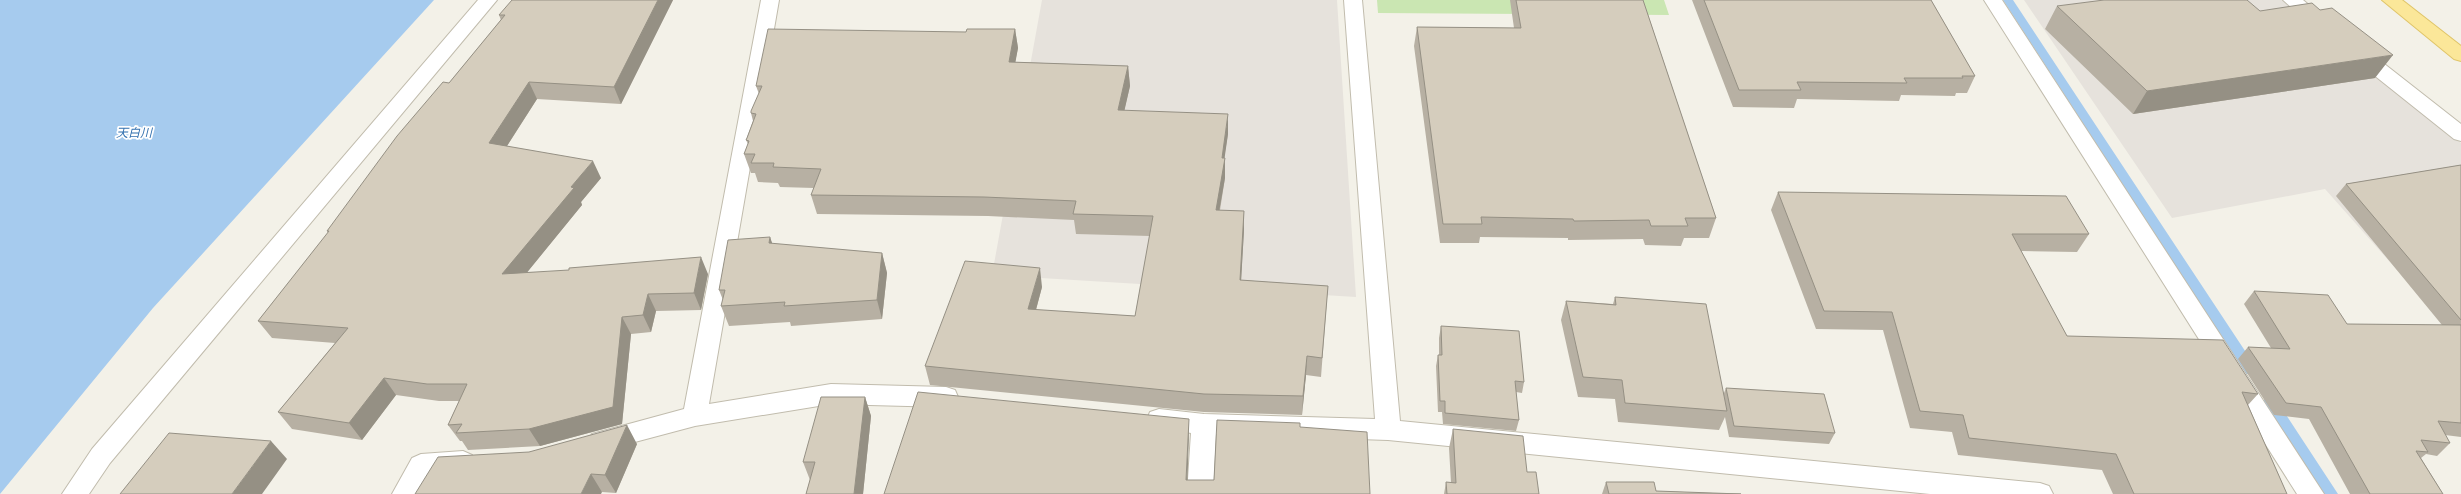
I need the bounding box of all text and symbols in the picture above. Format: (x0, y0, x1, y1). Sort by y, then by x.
water label: 天白川 (116, 125, 154, 140)

